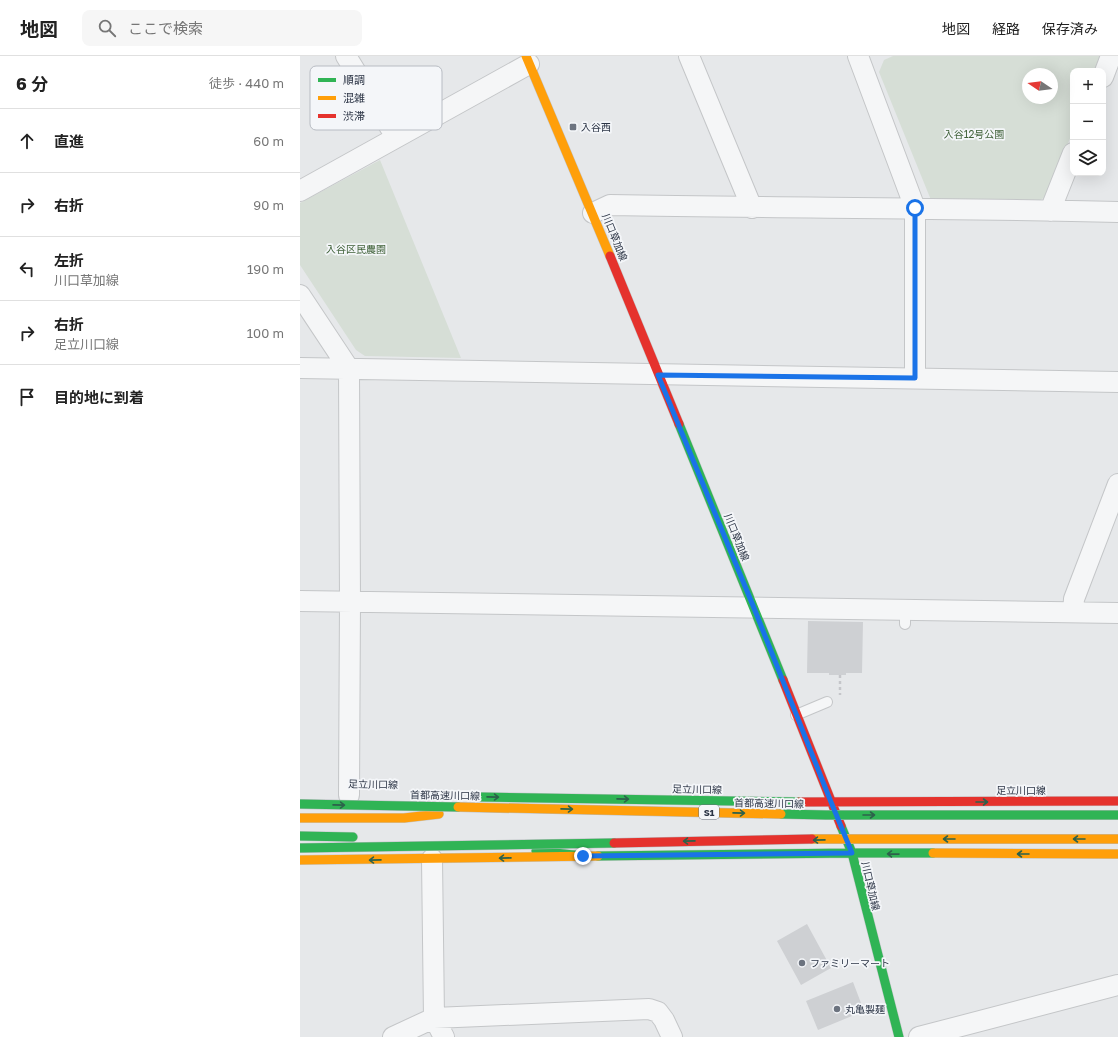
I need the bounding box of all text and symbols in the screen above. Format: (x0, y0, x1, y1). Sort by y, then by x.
search box (82, 10, 362, 46)
text: 地図 (20, 17, 58, 40)
icon: search (96, 17, 118, 39)
text: ここで検索 (128, 19, 203, 37)
text: 地図 (942, 20, 970, 37)
text: 経路 (992, 20, 1020, 37)
text: 保存済み (1042, 20, 1098, 37)
legend (310, 66, 442, 130)
north arrow (1022, 68, 1058, 104)
map controls (1070, 68, 1106, 176)
button: + (1070, 68, 1106, 104)
text: 6 分 (16, 73, 48, 94)
text: 順調 (343, 73, 365, 86)
text: 徒歩 · 440 m (209, 75, 284, 91)
text: 混雑 (343, 91, 365, 104)
button: − (1070, 104, 1106, 140)
text: 渋滞 (343, 109, 365, 122)
place label: 入谷西 (581, 121, 611, 133)
marker: 入谷西 (568, 122, 578, 132)
park label: 入谷12号公園 (944, 128, 1004, 140)
icon: ahead (16, 130, 38, 152)
text: 直進 (54, 132, 84, 150)
text: 60 m (253, 133, 284, 149)
button: layers (1070, 140, 1106, 176)
icon: right (16, 194, 38, 216)
text: 右折 (54, 196, 84, 214)
text: 90 m (253, 197, 284, 213)
route start (906, 199, 924, 217)
street label: 川口草加線 (600, 212, 630, 262)
park label: 入谷区民農園 (326, 243, 386, 255)
text: 左折 (54, 251, 84, 269)
icon: left (16, 258, 38, 280)
text: 190 m (247, 261, 284, 277)
text: 川口草加線 (54, 272, 119, 288)
text: 右折 (54, 315, 84, 333)
icon: right (16, 322, 38, 344)
text: 100 m (247, 325, 284, 341)
text: 足立川口線 (54, 336, 119, 352)
icon: arrive (16, 386, 38, 408)
text: 目的地に到着 (54, 388, 144, 406)
street label: 川口草加線 (722, 512, 752, 562)
street label: 足立川口線 (348, 778, 398, 790)
street label: 足立川口線 (672, 783, 722, 795)
street label: 足立川口線 (996, 784, 1046, 796)
street label: 首都高速川口線 (410, 788, 480, 802)
one-way arrow (486, 793, 499, 801)
one-way arrow (616, 795, 629, 803)
street label: 首都高速川口線 (734, 796, 804, 810)
one-way arrow (975, 798, 988, 805)
one-way arrow (332, 801, 345, 809)
one-way arrow (560, 805, 573, 813)
road number: S1 (699, 805, 719, 819)
one-way arrow (732, 809, 745, 817)
one-way arrow (862, 811, 875, 819)
one-way arrow (943, 835, 956, 843)
one-way arrow (1073, 835, 1086, 843)
one-way arrow (813, 836, 826, 843)
one-way arrow (683, 838, 696, 845)
route end (574, 847, 592, 865)
one-way arrow (887, 850, 900, 858)
one-way arrow (1017, 850, 1030, 858)
one-way arrow (499, 854, 512, 862)
one-way arrow (369, 856, 382, 864)
street label: 川口草加線 (860, 860, 882, 912)
place label: ファミリーマート (810, 957, 890, 969)
marker: ファミリーマート (797, 958, 807, 968)
place label: 丸亀製麺 (845, 1003, 885, 1015)
marker: 丸亀製麺 (832, 1004, 842, 1014)

